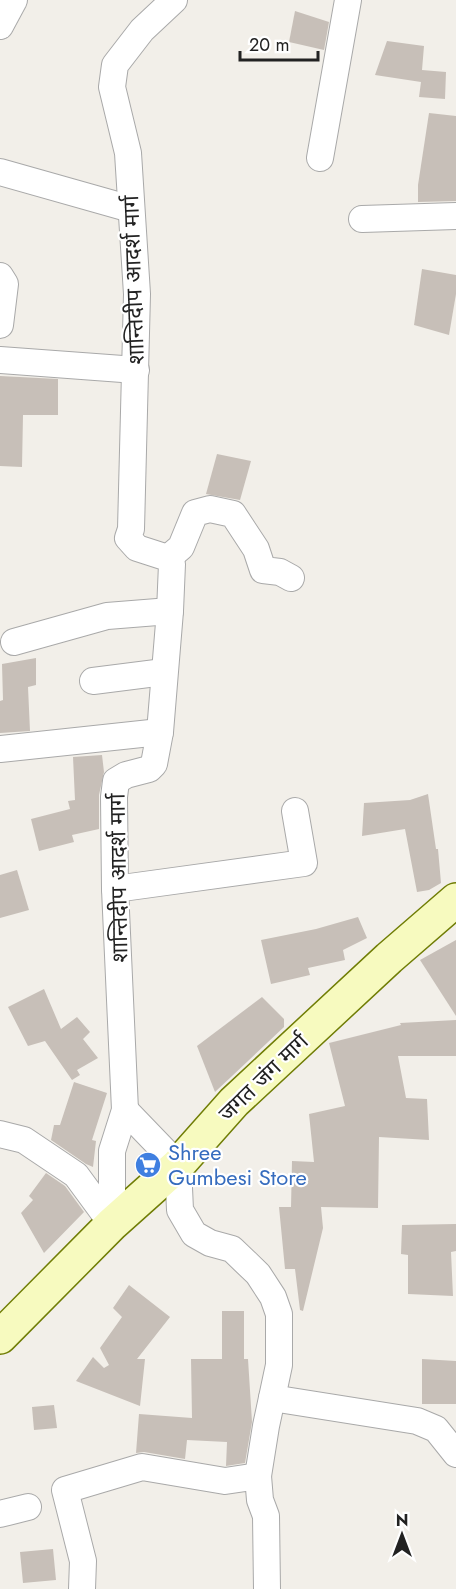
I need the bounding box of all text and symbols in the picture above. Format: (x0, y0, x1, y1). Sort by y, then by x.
scale bar (240, 24, 318, 62)
text: 20 m (249, 32, 289, 58)
street label: शान्तिदीप आदर्श मार्ग (114, 194, 152, 365)
street label: शान्तिदीप आदर्श मार्ग (101, 792, 135, 963)
street label: जगत जंग मार्ग (211, 1025, 316, 1128)
place label: Shree Gumbesi Store (168, 1136, 307, 1193)
supermarket icon: Shree Gumbesi Store (133, 1150, 163, 1180)
north arrow (372, 1505, 432, 1565)
text: N (396, 1509, 408, 1532)

